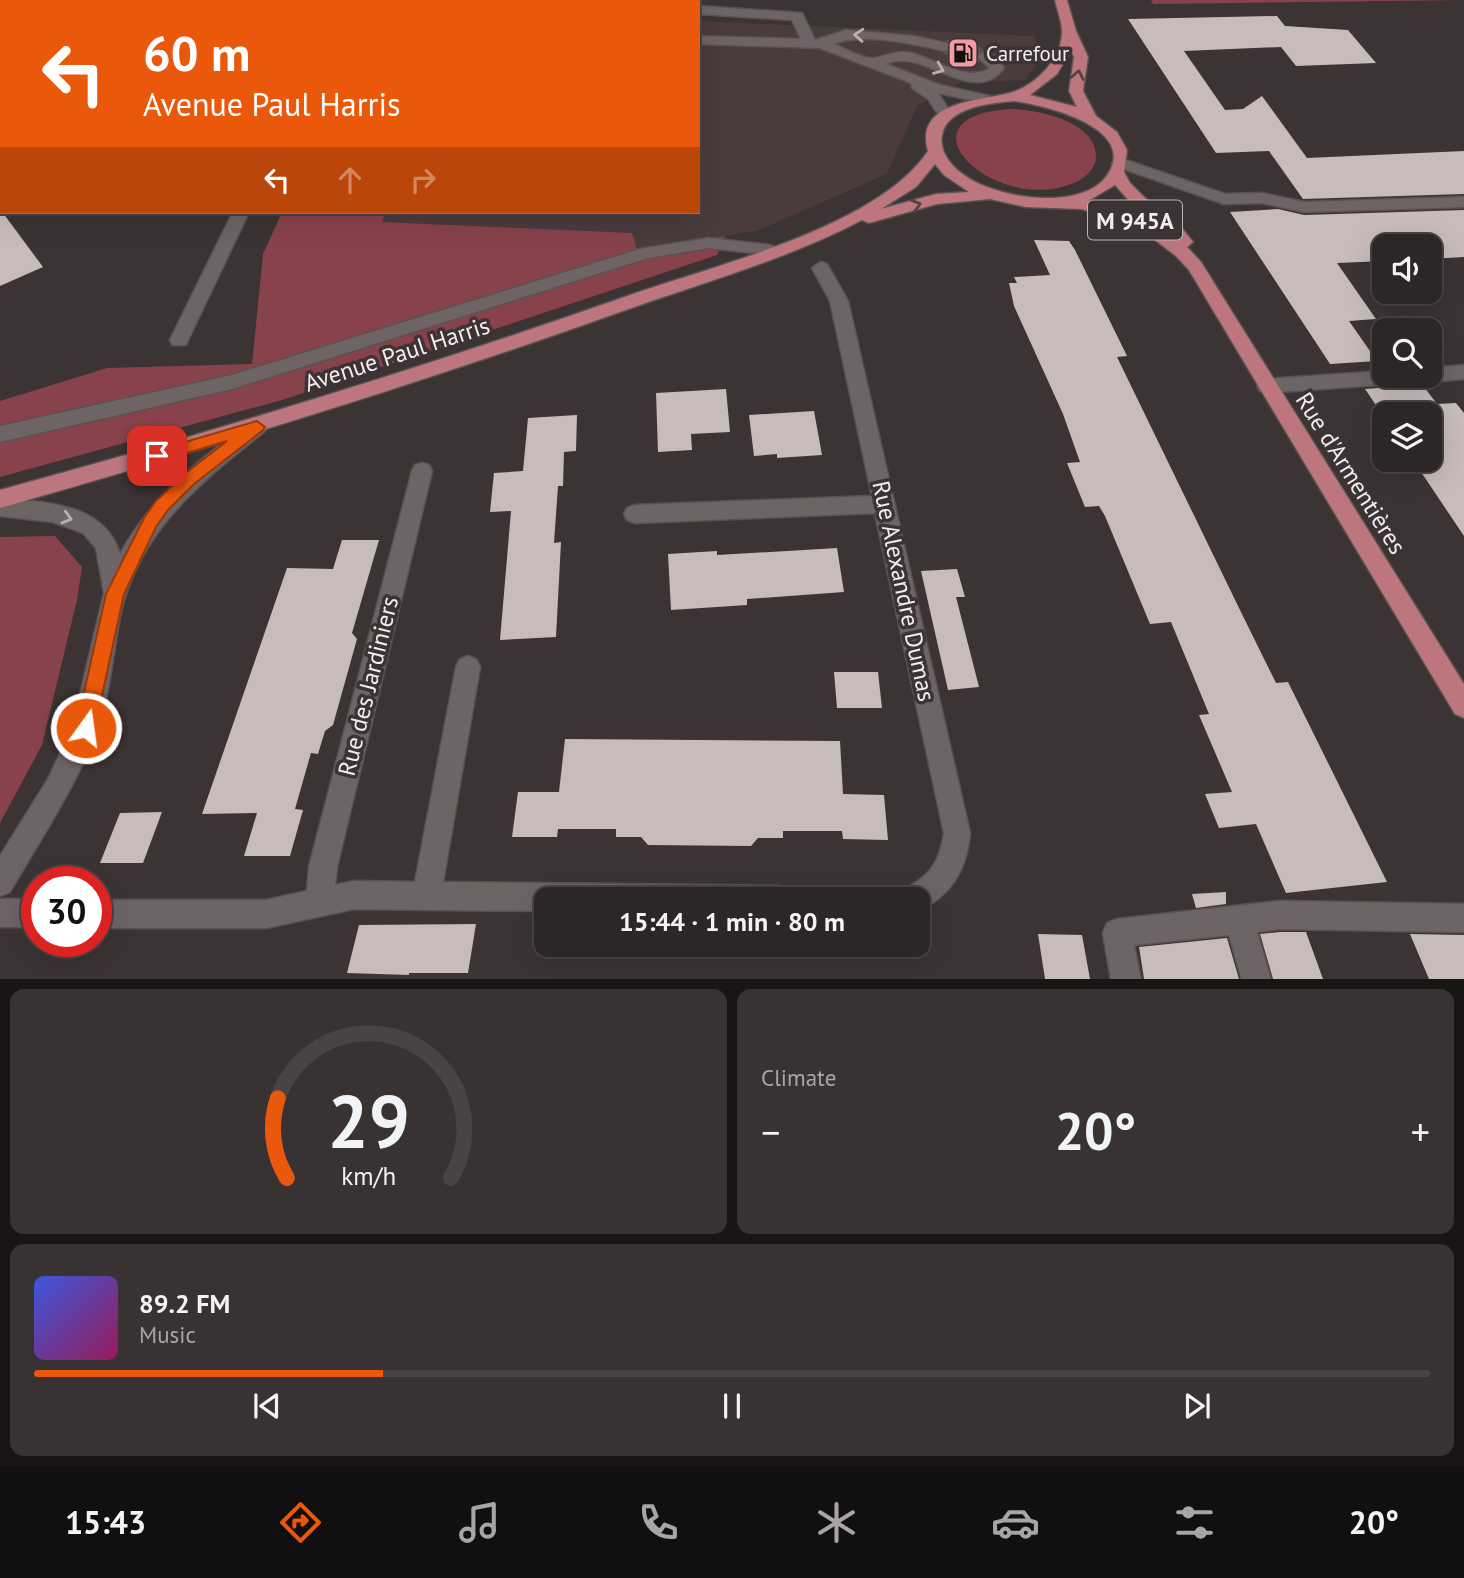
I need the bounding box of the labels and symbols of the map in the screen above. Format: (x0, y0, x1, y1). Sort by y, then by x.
one-way arrow (853, 28, 864, 43)
fuel station icon: Carrefour (946, 36, 980, 70)
place label: Carrefour (986, 40, 1069, 67)
one-way arrow (933, 60, 945, 74)
one-way arrow (1069, 69, 1084, 81)
one-way arrow (910, 198, 922, 213)
road number: M 945A (1088, 200, 1182, 240)
street label: Avenue Paul Harris (300, 309, 494, 399)
street label: Rue d'Armentières (1289, 386, 1413, 560)
pin (127, 426, 187, 486)
street label: Rue Alexandre Dumas (865, 478, 943, 704)
one-way arrow (61, 510, 73, 524)
street label: Rue des Jardiniers (331, 593, 405, 779)
position arrow (49, 691, 123, 765)
speed limit sign: 30 (21, 866, 112, 957)

